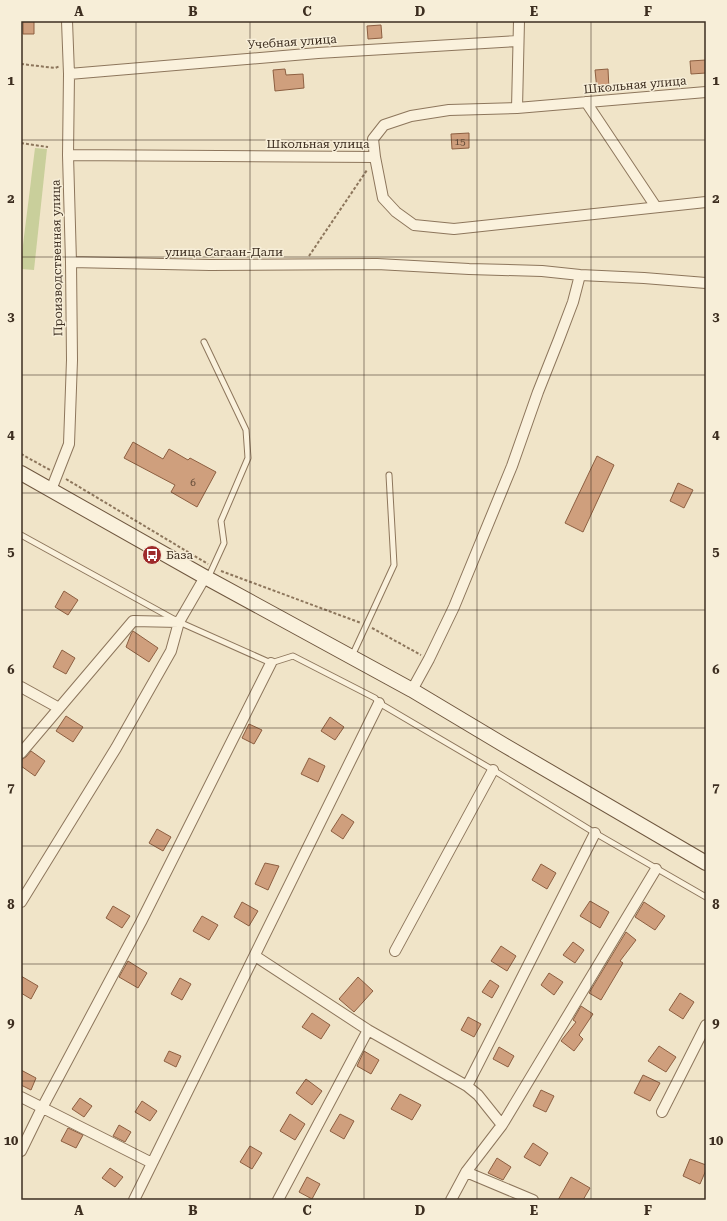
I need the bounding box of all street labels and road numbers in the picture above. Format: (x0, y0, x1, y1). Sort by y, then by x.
street label: Учебная улица (247, 32, 338, 52)
street label: Школьная улица (583, 73, 687, 96)
street label: Школьная улица (266, 137, 370, 151)
street label: Производственная улица (49, 179, 65, 336)
street label: улица Сагаан-Дали (165, 245, 283, 259)

